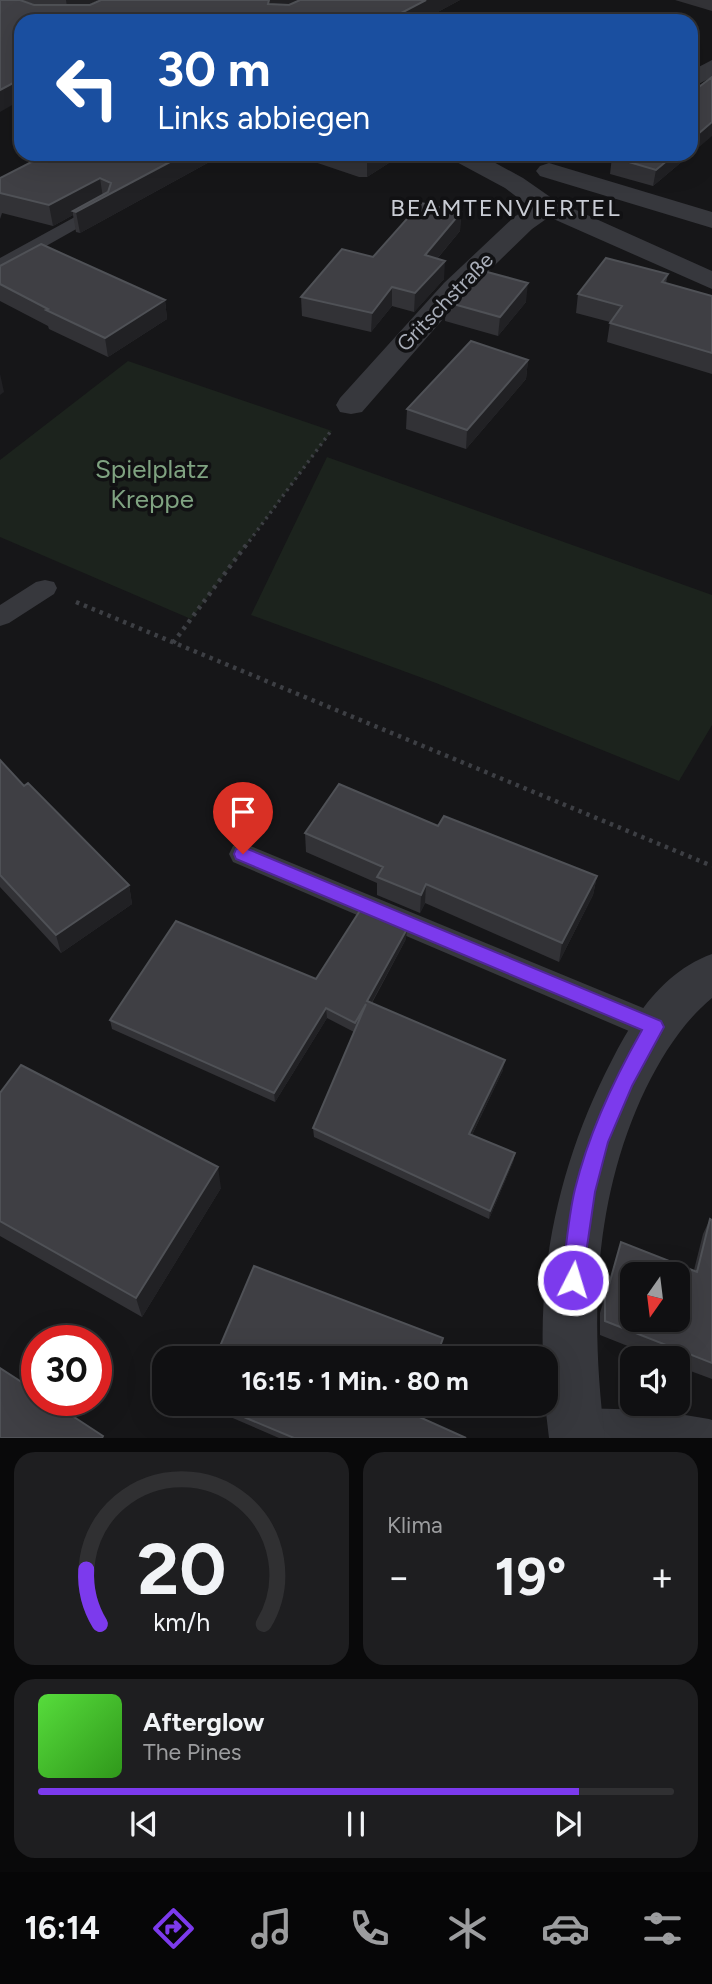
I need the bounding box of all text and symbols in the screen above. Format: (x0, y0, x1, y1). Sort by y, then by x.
text: 30 m (157, 39, 270, 98)
icon: left (42, 42, 133, 133)
text: Links abbiegen (157, 99, 370, 137)
district label: BEAMTENVIERTEL (390, 193, 622, 222)
street label: Gritschstraße (391, 247, 498, 356)
park label: Spielplatz Kreppe (95, 453, 209, 515)
pin (213, 782, 273, 854)
icon: arrive (224, 793, 262, 831)
position arrow (536, 1243, 610, 1317)
north arrow (620, 1262, 690, 1332)
map controls (620, 1262, 690, 1416)
speed limit sign: 30 (21, 1325, 112, 1416)
button: sound (620, 1346, 690, 1416)
text: 16:15 · 1 Min. · 80 m (241, 1365, 469, 1397)
text: Klima (387, 1511, 443, 1539)
text: 20 (137, 1526, 226, 1613)
text: 19° (495, 1546, 566, 1608)
text: − (387, 1554, 411, 1600)
text: + (650, 1554, 674, 1600)
text: km/h (153, 1607, 210, 1637)
text: Afterglow (143, 1706, 265, 1738)
text: The Pines (143, 1738, 242, 1766)
icon: previous (125, 1805, 163, 1843)
icon: pause (337, 1805, 375, 1843)
icon: next (549, 1805, 587, 1843)
icon: directions (149, 1904, 198, 1953)
icon: music (247, 1904, 296, 1953)
icon: phone (345, 1904, 394, 1953)
icon: climate (443, 1904, 492, 1953)
icon: car (541, 1904, 590, 1953)
icon: filters (638, 1904, 687, 1953)
text: 16:14 (24, 1909, 100, 1947)

